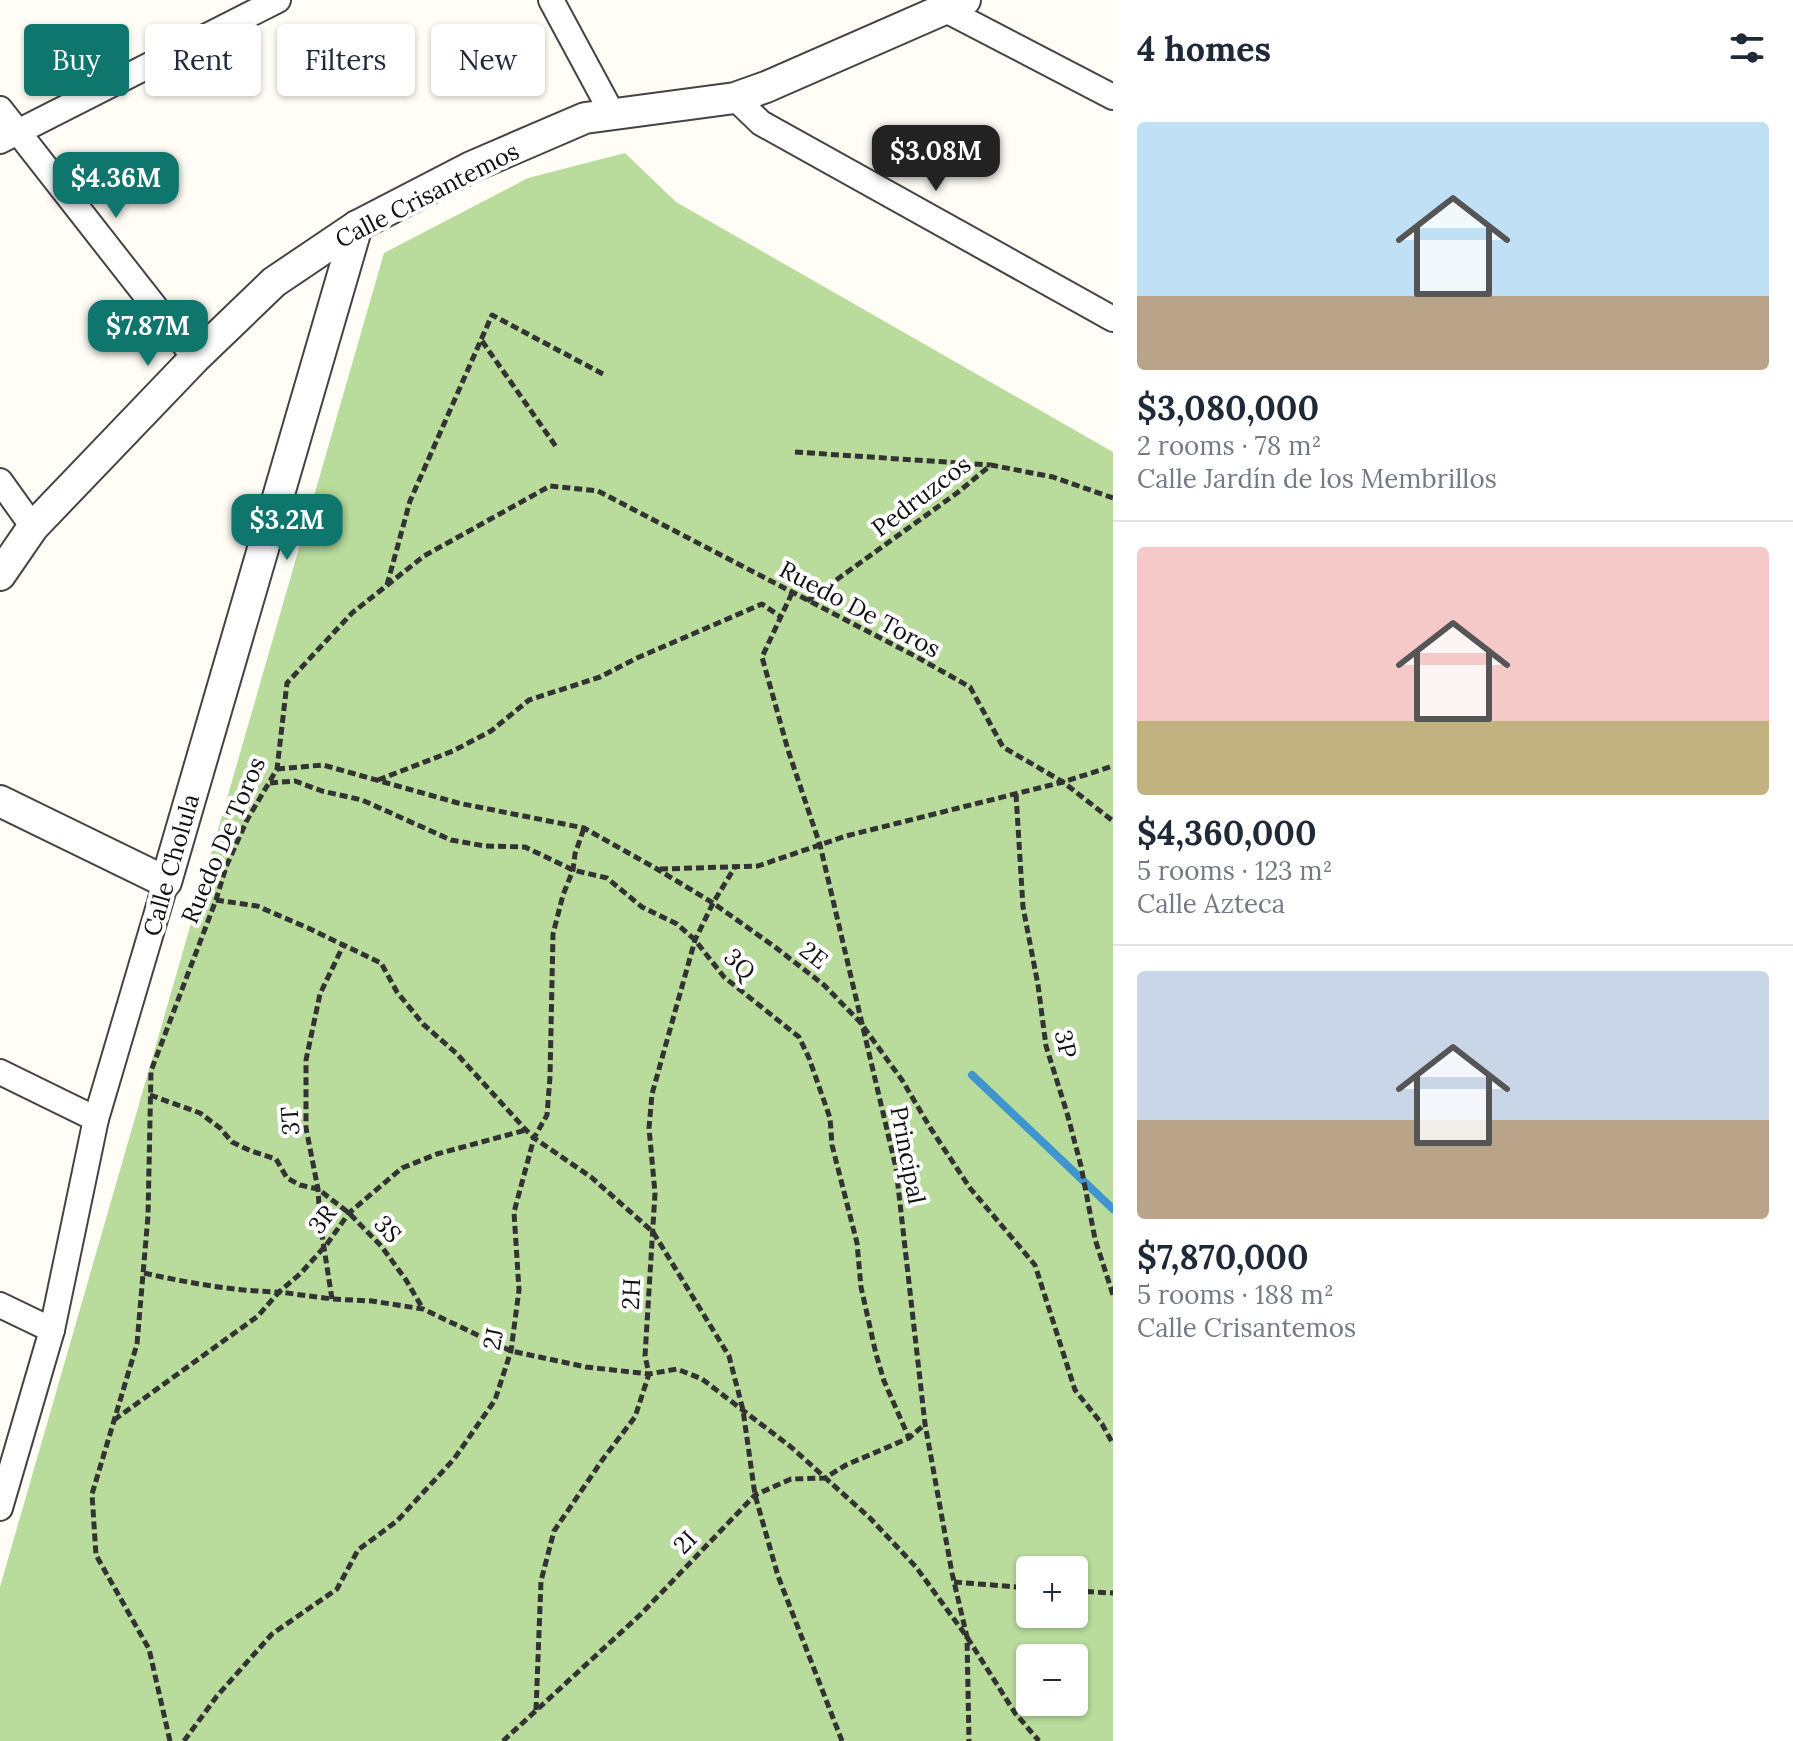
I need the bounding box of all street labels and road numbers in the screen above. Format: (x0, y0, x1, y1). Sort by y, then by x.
street label: Calle Crisantemos (330, 135, 524, 255)
street label: Pedruzcos (865, 449, 977, 543)
street label: Ruedo De Toros (774, 554, 946, 664)
street label: Ruedo De Toros (174, 752, 272, 928)
street label: Calle Cholula (136, 790, 206, 940)
street label: 2E (793, 934, 835, 976)
street label: 3Q (718, 942, 762, 986)
street label: 3P (1048, 1027, 1084, 1061)
street label: Principal (883, 1103, 933, 1207)
street label: 3T (274, 1106, 306, 1136)
street label: 3R (301, 1198, 344, 1240)
street label: 3S (367, 1209, 409, 1249)
street label: 2H (615, 1277, 647, 1311)
street label: 2J (476, 1325, 510, 1353)
street label: 2I (667, 1524, 703, 1560)

